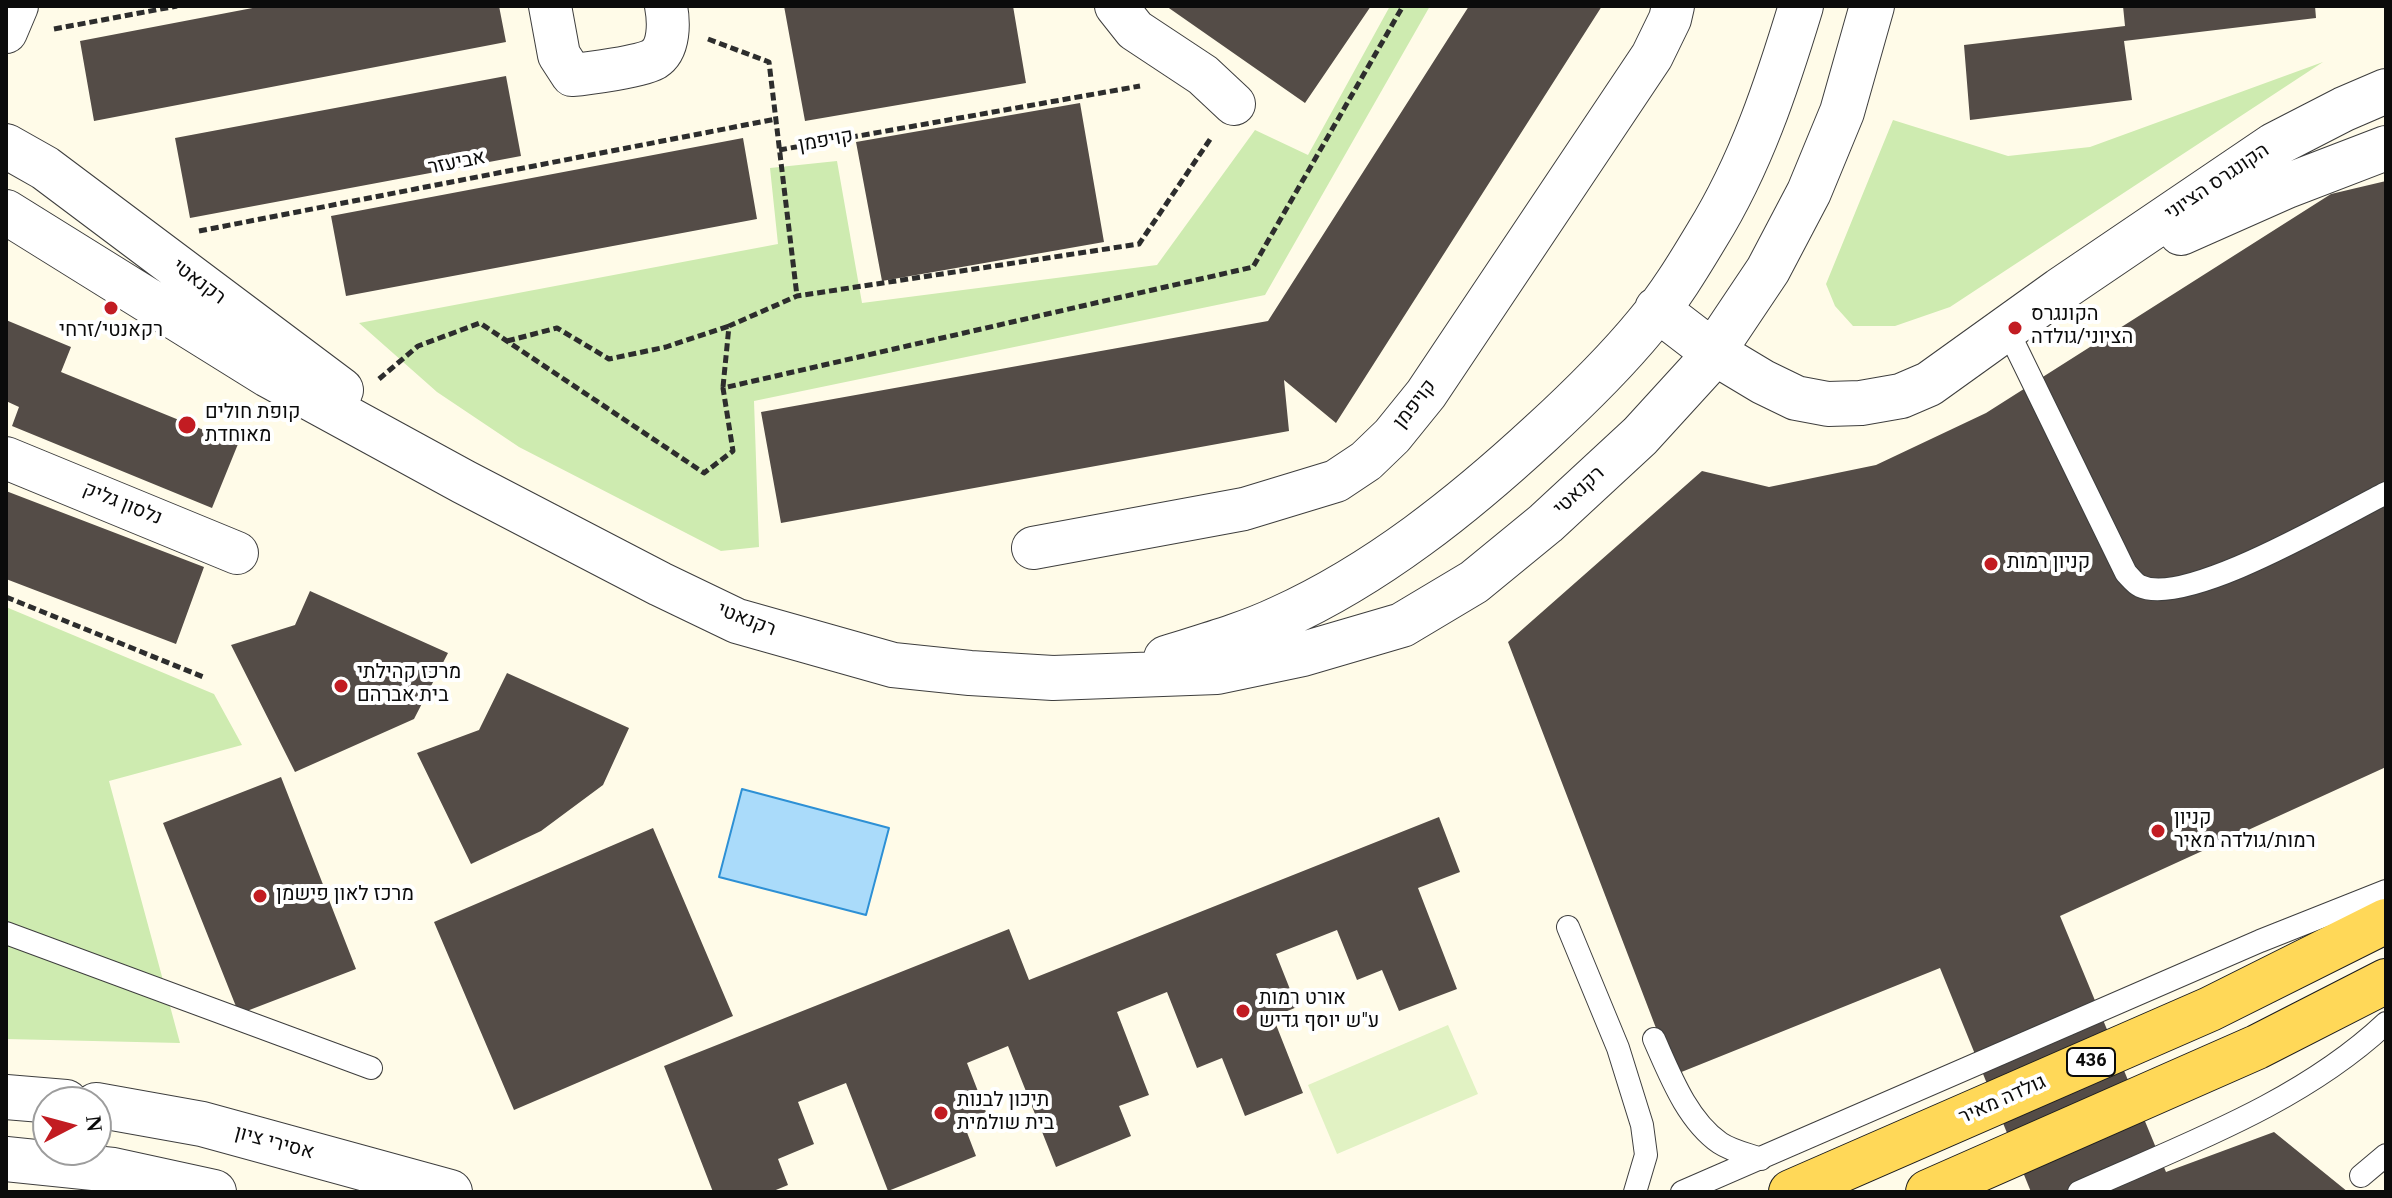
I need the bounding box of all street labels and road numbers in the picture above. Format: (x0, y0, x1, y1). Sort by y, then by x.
street label: קויפמן (797, 125, 855, 159)
street label: הקונגרס הציוני (2161, 139, 2275, 227)
street label: אביעזר (426, 147, 488, 181)
street label: רקנאטי (167, 255, 229, 311)
street label: קויפמן (1390, 376, 1442, 434)
street label: רקנאטי (1550, 463, 1610, 521)
street label: נלסון גליק (79, 478, 165, 532)
street label: רקנאטי (713, 599, 779, 643)
road number: 436 (2067, 1048, 2115, 1076)
street label: גולדה מאיר (1956, 1071, 2050, 1131)
street label: אסירי ציון (232, 1122, 316, 1166)

